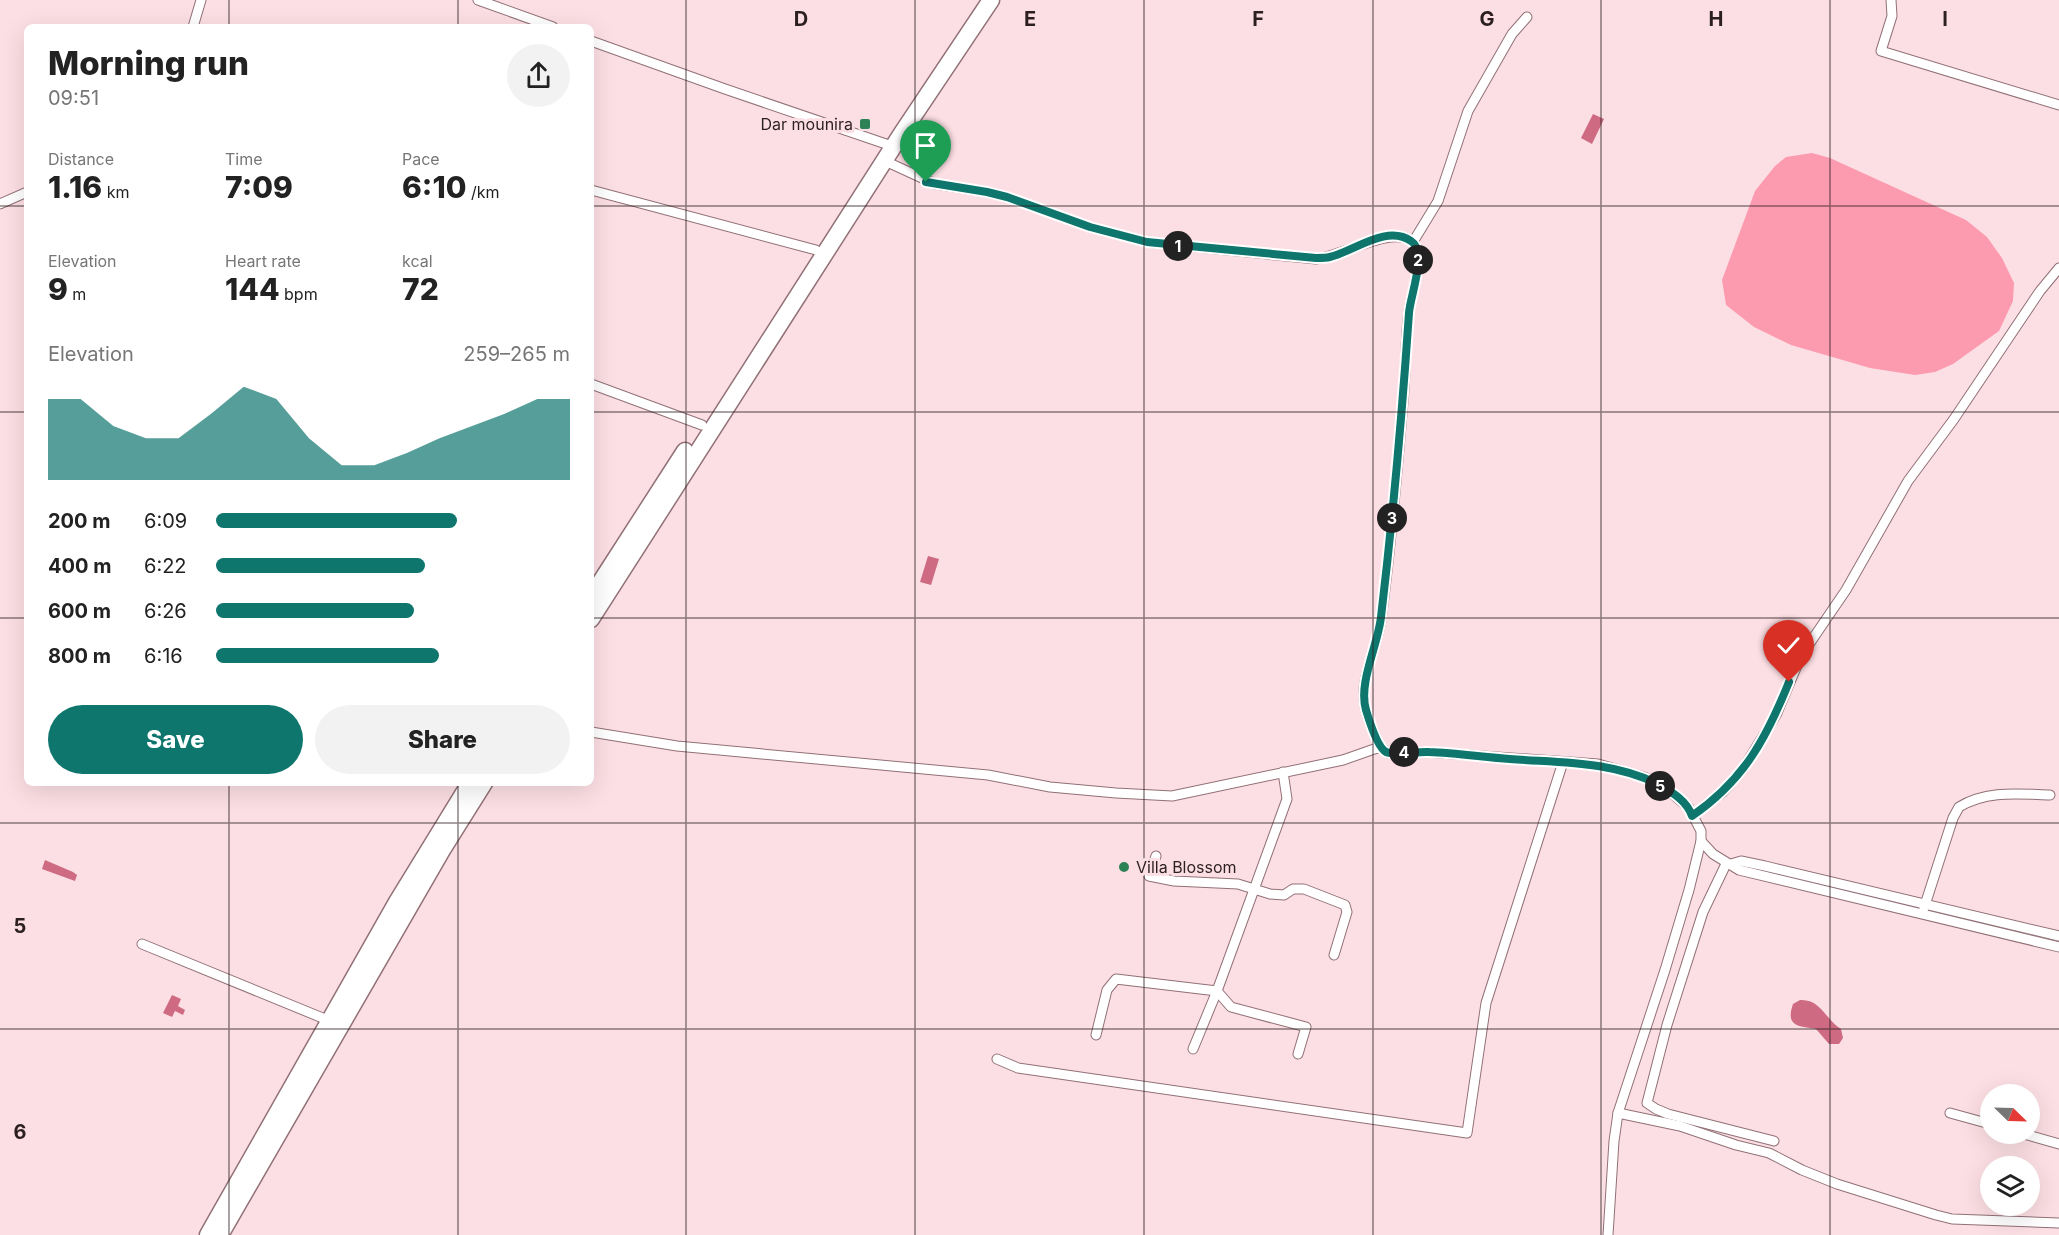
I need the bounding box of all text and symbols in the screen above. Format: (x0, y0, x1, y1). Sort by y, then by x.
text: D (794, 7, 808, 31)
text: E (1024, 7, 1036, 31)
text: F (1252, 7, 1264, 31)
text: G (1479, 7, 1495, 31)
text: H (1709, 7, 1723, 31)
text: I (1942, 7, 1948, 31)
text: Morning run (48, 43, 249, 83)
button: share (507, 44, 570, 107)
text: 09:51 (48, 86, 99, 110)
place label: Dar mounira (761, 114, 853, 134)
marker: Dar mounira (858, 117, 872, 131)
pin (900, 120, 951, 182)
icon: arrive (909, 129, 942, 162)
text: Distance (48, 149, 114, 169)
text: Time (225, 149, 263, 169)
text: Pace (402, 149, 440, 169)
text: 1.16 (48, 169, 102, 205)
text: 7:09 (225, 169, 293, 205)
text: 6:10 (402, 169, 466, 205)
text: km (102, 182, 129, 202)
text: /km (466, 182, 500, 202)
pin: 1 (1163, 231, 1193, 261)
text: 1 (1175, 236, 1181, 256)
pin: 2 (1403, 245, 1433, 275)
text: 2 (1413, 250, 1423, 270)
text: Elevation (48, 251, 117, 271)
text: Heart rate (225, 251, 301, 271)
text: kcal (402, 251, 433, 271)
text: 9 (48, 271, 68, 307)
text: 144 (225, 271, 280, 307)
text: 72 (402, 271, 439, 307)
text: m (68, 284, 86, 304)
text: bpm (280, 284, 318, 304)
text: Elevation (48, 342, 134, 366)
text: 259–265 m (463, 342, 570, 366)
pin: 3 (1377, 503, 1407, 533)
text: 3 (1387, 508, 1397, 528)
text: 200 m (48, 509, 111, 533)
text: 6:09 (144, 509, 187, 533)
text: 400 m (48, 554, 112, 578)
text: 6:22 (144, 554, 187, 578)
text: 600 m (48, 599, 111, 623)
text: 6:26 (144, 599, 187, 623)
pin (1763, 620, 1814, 682)
icon: check (1772, 629, 1805, 662)
text: 800 m (48, 644, 111, 668)
text: 6:16 (144, 644, 183, 668)
button: Save (48, 705, 303, 774)
button: Share (315, 705, 570, 774)
pin: 4 (1389, 737, 1419, 767)
text: 4 (1399, 742, 1409, 762)
pin: 5 (1645, 771, 1675, 801)
text: 5 (1655, 776, 1665, 796)
place label: Villa Blossom (1136, 857, 1237, 877)
marker: Villa Blossom (1117, 860, 1131, 874)
text: 5 (14, 914, 26, 938)
north arrow (1980, 1084, 2040, 1144)
map controls (1980, 1084, 2040, 1216)
text: 6 (14, 1120, 27, 1144)
button: layers (1980, 1156, 2040, 1216)

